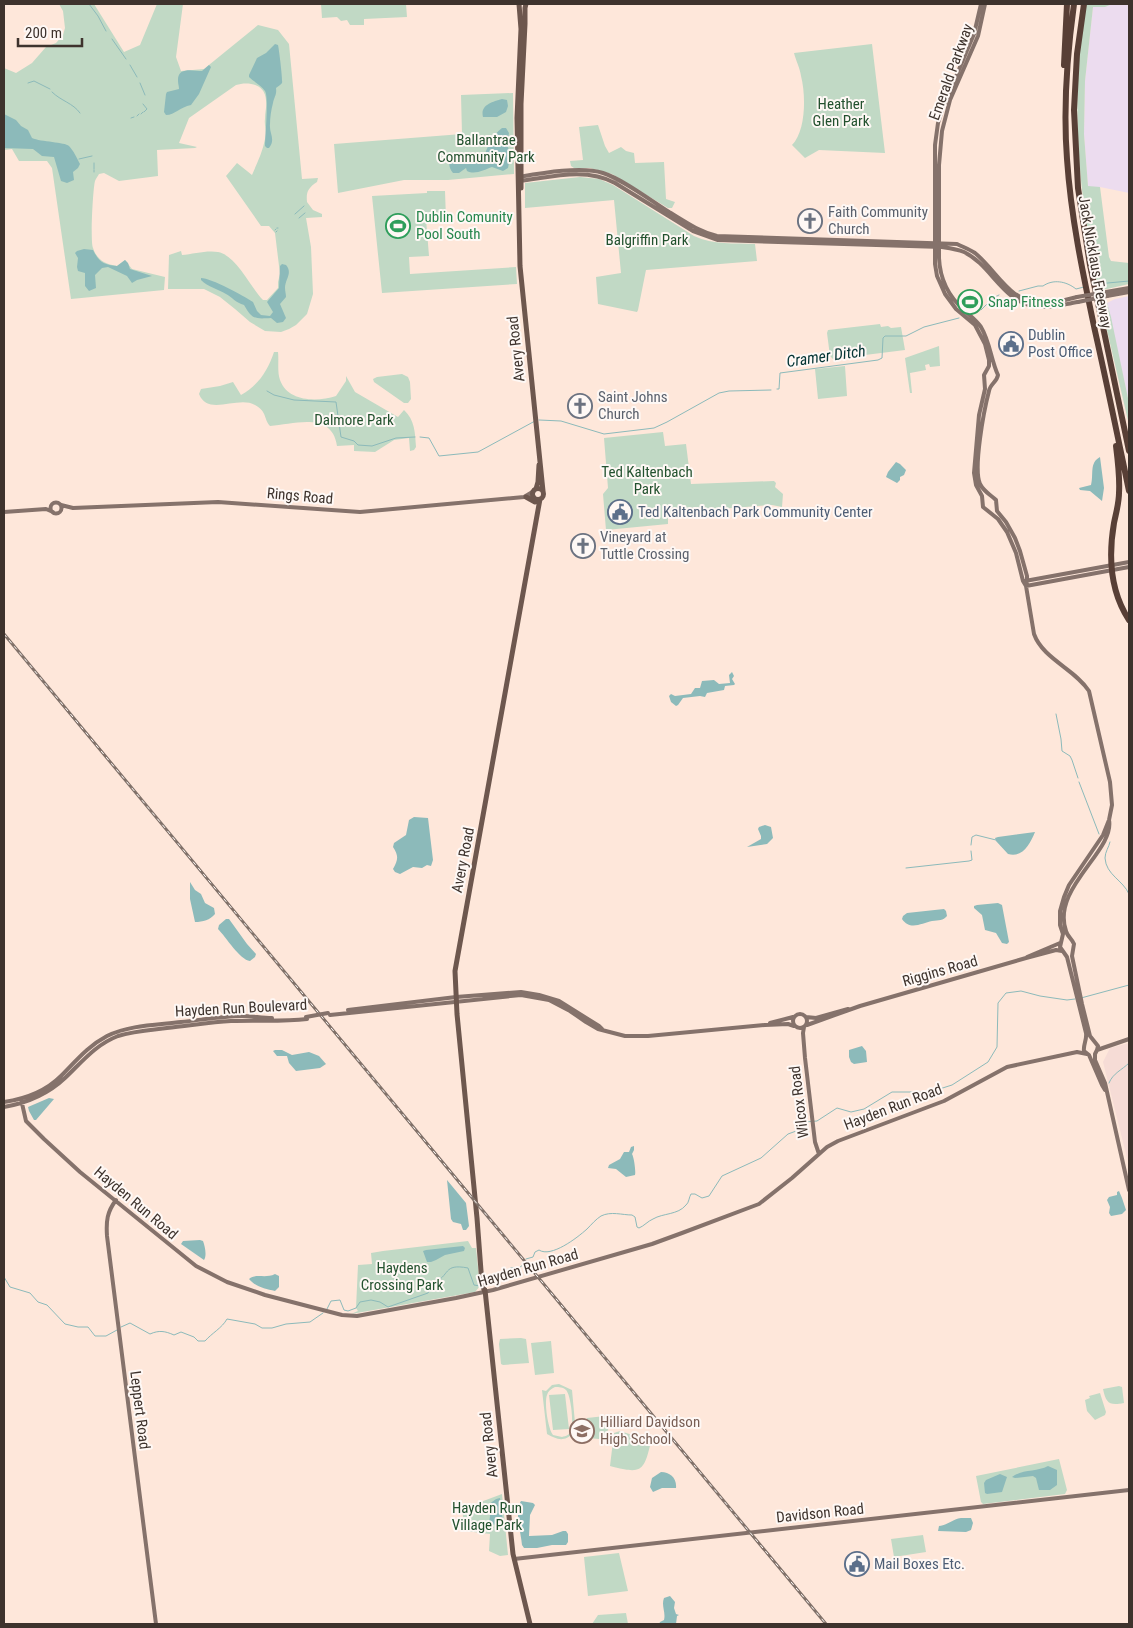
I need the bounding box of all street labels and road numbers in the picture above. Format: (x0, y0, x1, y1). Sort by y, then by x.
street label: Emerald Parkway (925, 21, 977, 123)
street label: Jack Nicklaus Freeway (1074, 194, 1116, 330)
street label: Avery Road (504, 315, 528, 383)
street label: Rings Road (266, 484, 334, 508)
street label: Avery Road (448, 826, 478, 894)
street label: Riggins Road (900, 952, 980, 990)
street label: Hayden Run Boulevard (174, 996, 308, 1020)
street label: Wilcox Road (786, 1065, 812, 1139)
street label: Hayden Run Road (841, 1080, 945, 1134)
street label: Hayden Run Road (90, 1163, 182, 1243)
street label: Hayden Run Road (476, 1245, 580, 1291)
street label: Leppert Road (126, 1370, 154, 1450)
street label: Avery Road (477, 1411, 501, 1479)
street label: Davidson Road (775, 1499, 865, 1527)

